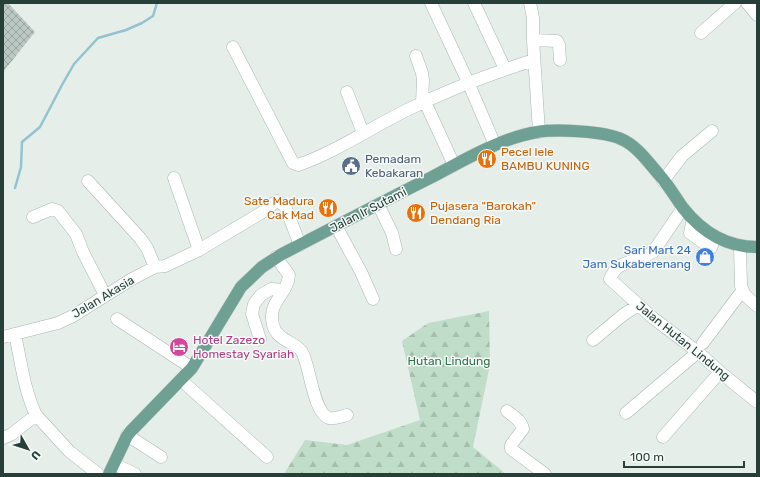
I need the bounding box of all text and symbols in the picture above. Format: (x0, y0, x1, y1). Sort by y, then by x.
place label: Pecel lele BAMBU KUNING (501, 145, 590, 173)
restaurant icon: Pecel lele BAMBU KUNING (476, 148, 498, 170)
place label: Pemadam Kebakaran (365, 152, 423, 180)
public building icon: Pemadam Kebakaran (340, 155, 362, 177)
street label: Jalan Ir Sutami (327, 185, 409, 235)
place label: Sate Madura Cak Mad (244, 194, 314, 222)
restaurant icon: Sate Madura Cak Mad (317, 197, 339, 219)
place label: Pujasera "Barokah" Dendang Ria (430, 199, 536, 227)
restaurant icon: Pujasera "Barokah" Dendang Ria (405, 202, 427, 224)
place label: Sari Mart 24 Jam Sukaberenang (582, 243, 692, 271)
shop icon: Sari Mart 24 Jam Sukaberenang (694, 246, 716, 268)
street label: Jalan Akasia (69, 273, 137, 321)
street label: Jalan Hutan Lindung (633, 299, 733, 383)
place label: Hotel Zazezo Homestay Syariah (193, 333, 294, 361)
hotel icon: Hotel Zazezo Homestay Syariah (168, 336, 190, 358)
park label: Hutan Lindung (407, 354, 491, 368)
north arrow (8, 429, 48, 469)
scale bar (624, 443, 744, 469)
text: U (28, 448, 43, 462)
text: 100 m (630, 450, 664, 464)

